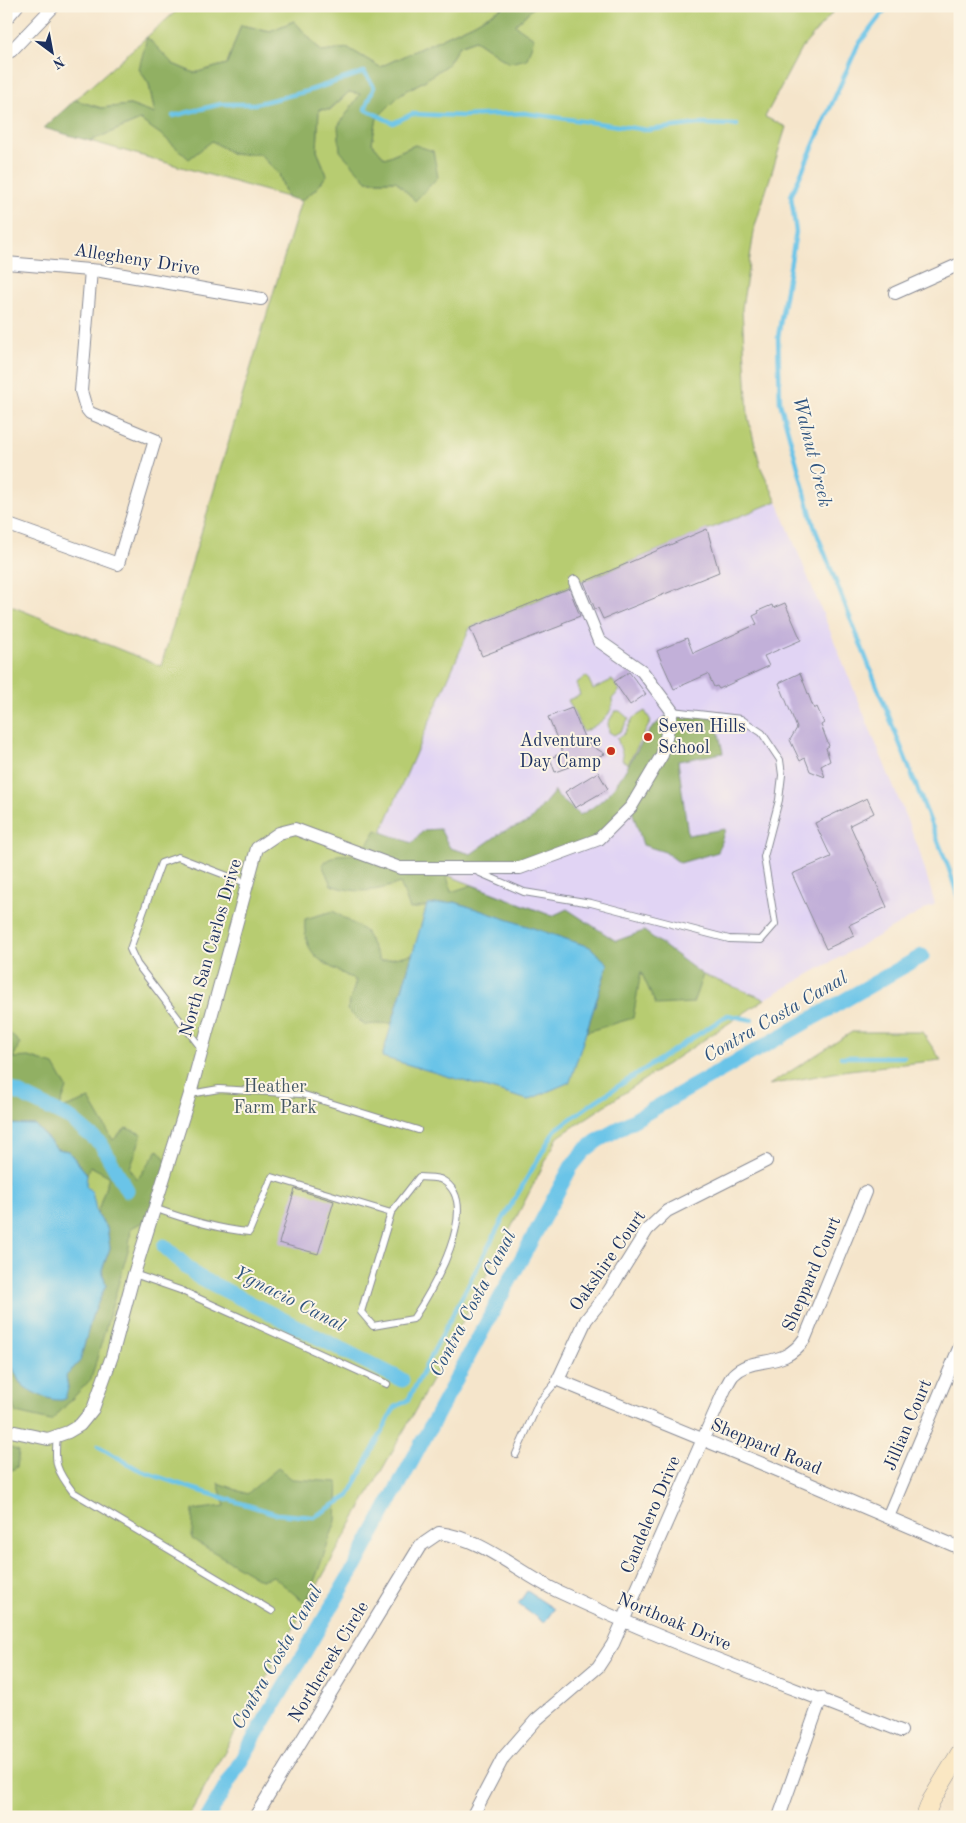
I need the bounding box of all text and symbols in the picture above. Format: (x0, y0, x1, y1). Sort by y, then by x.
north arrow (28, 28, 78, 78)
text: N (50, 53, 67, 71)
street label: Allegheny Drive (73, 241, 201, 279)
water label: Walnut Creek (788, 395, 834, 509)
place label: Seven Hills School (658, 718, 746, 757)
marker: Seven Hills School (642, 731, 654, 743)
place label: Adventure Day Camp (519, 732, 601, 771)
marker: Adventure Day Camp (605, 745, 617, 757)
street label: North San Carlos Drive (177, 857, 245, 1039)
water label: Contra Costa Canal (701, 969, 852, 1067)
park label: Heather Farm Park (233, 1078, 317, 1117)
street label: Oakshire Court (567, 1207, 649, 1315)
street label: Sheppard Court (780, 1214, 844, 1334)
water label: Contra Costa Canal (427, 1227, 521, 1380)
water label: Ygnacio Canal (230, 1264, 348, 1336)
street label: Jillian Court (881, 1377, 935, 1473)
street label: Sheppard Road (708, 1416, 824, 1478)
street label: Candelero Drive (618, 1453, 684, 1577)
water label: Contra Costa Canal (229, 1582, 327, 1733)
street label: Northoak Drive (614, 1590, 734, 1654)
street label: Northcreek Circle (286, 1598, 372, 1726)

